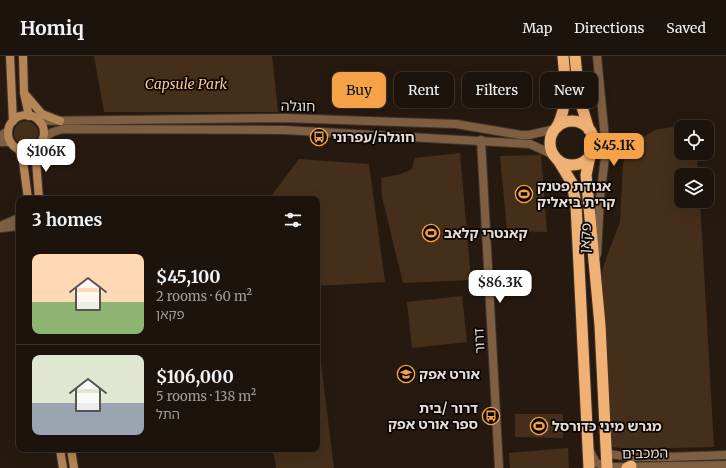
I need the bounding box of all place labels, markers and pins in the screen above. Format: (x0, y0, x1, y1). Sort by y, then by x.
bus stop icon: חוגלה/עפרוני (309, 127, 329, 147)
place label: חוגלה/עפרוני (332, 128, 415, 146)
pin: $45.1K (581, 133, 647, 167)
pin: $106K (18, 139, 74, 173)
place label: אגודת פטנק קרית ביאליק (537, 177, 616, 211)
sports icon: אגודת פטנק קרית ביאליק (514, 184, 534, 204)
sports icon: קאנטרי קלאב (421, 223, 441, 243)
place label: קאנטרי קלאב (444, 224, 528, 242)
pin: $86.3K (467, 270, 533, 304)
school or university icon: אורט אפק (396, 364, 416, 384)
place label: אורט אפק (419, 365, 480, 383)
place label: דרור /בית ספר אורט אפק (388, 399, 478, 433)
bus stop icon: דרור /בית ספר אורט אפק (481, 406, 501, 426)
sports icon: מגרש מיני כדורסל (529, 416, 549, 436)
place label: מגרש מיני כדורסל (552, 417, 662, 435)

